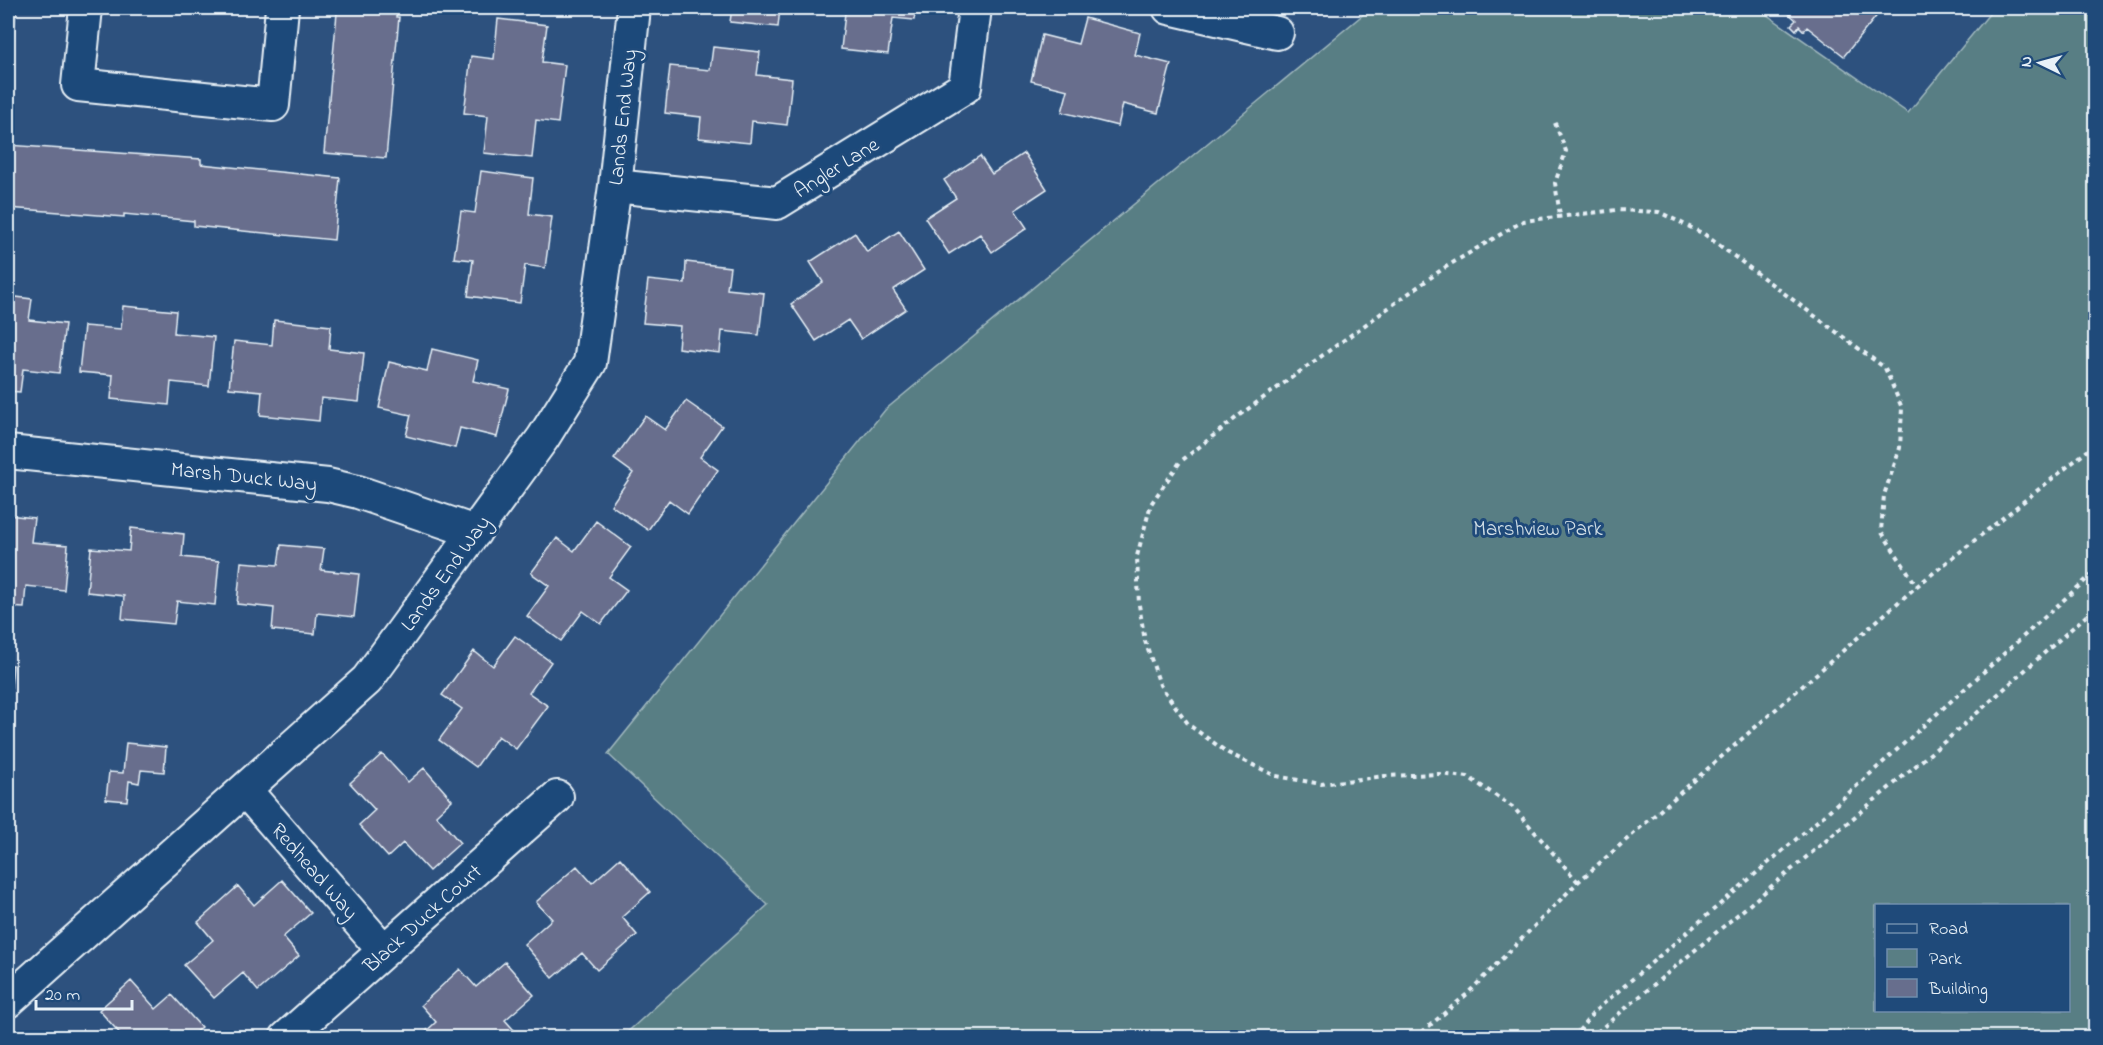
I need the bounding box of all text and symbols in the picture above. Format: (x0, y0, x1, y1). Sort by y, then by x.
north arrow (2010, 33, 2070, 93)
street label: Lands End Way (602, 48, 648, 187)
text: N (2015, 55, 2039, 68)
street label: Angler Lane (789, 130, 887, 208)
street label: Marsh Duck Way (169, 455, 318, 503)
street label: Lands End Way (394, 510, 501, 639)
park label: Marshview Park (1473, 515, 1604, 545)
street label: Redhead Way (261, 817, 364, 929)
street label: Black Duck Court (357, 858, 489, 982)
legend (1875, 904, 2070, 1012)
text: Road (1929, 917, 1968, 943)
text: Park (1929, 947, 1962, 973)
scale bar (36, 973, 132, 1011)
text: Building (1928, 977, 1988, 1004)
text: 20 m (45, 983, 80, 1009)

